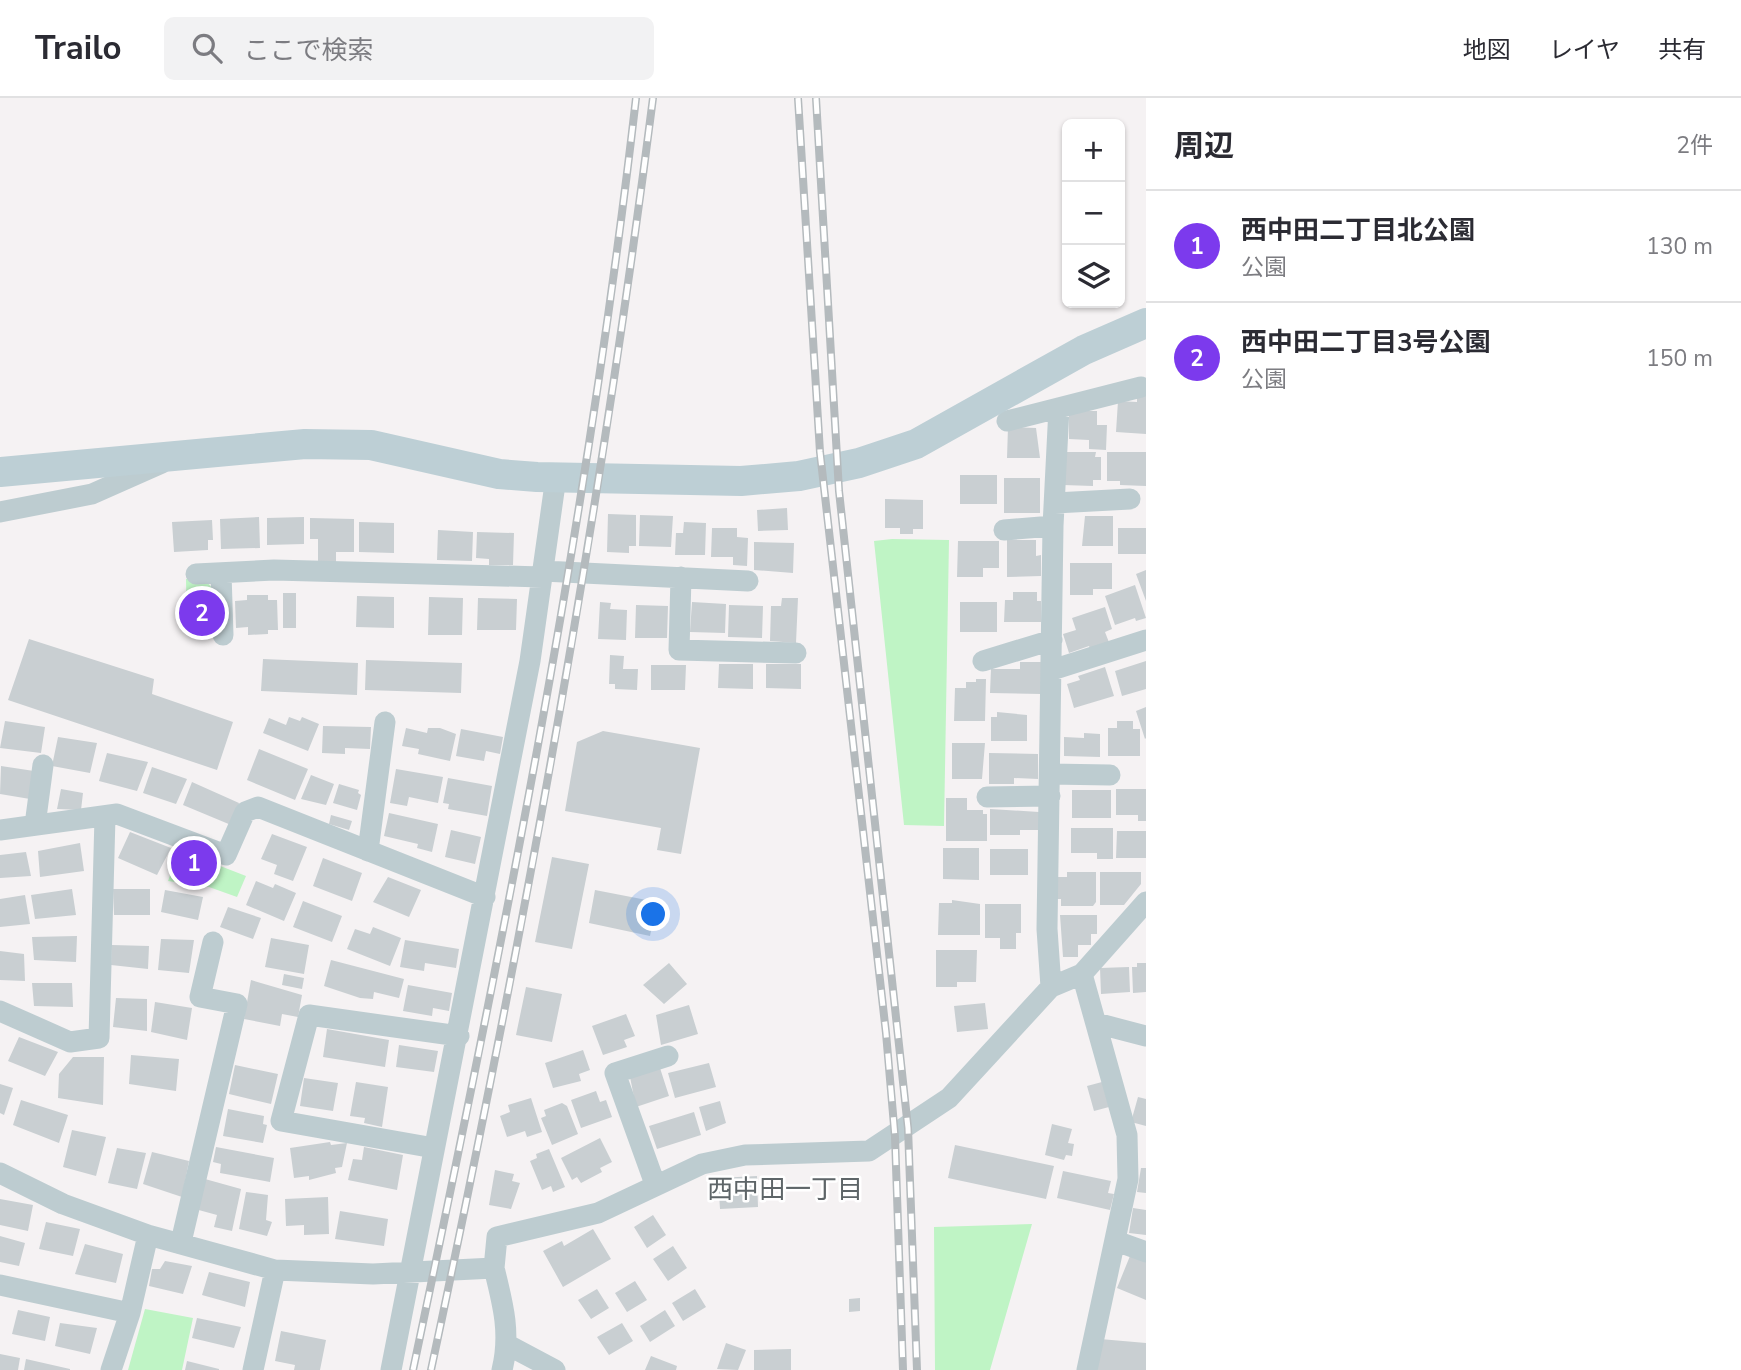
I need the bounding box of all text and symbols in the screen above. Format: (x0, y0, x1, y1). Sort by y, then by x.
search box (164, 17, 654, 80)
text: Trailo (35, 26, 122, 71)
icon: search (188, 29, 226, 67)
text: ここで検索 (244, 33, 374, 68)
text: 地図 (1463, 34, 1511, 66)
text: レイヤ (1549, 34, 1620, 66)
text: 共有 (1658, 34, 1706, 66)
map controls (1062, 119, 1125, 308)
button: + (1062, 119, 1125, 182)
text: 周辺 (1174, 126, 1234, 167)
text: 2件 (1676, 130, 1713, 161)
button: − (1062, 182, 1125, 245)
text: 西中田二丁目北公園 (1241, 213, 1475, 248)
text: 1 (1190, 231, 1204, 262)
text: 130 m (1646, 231, 1713, 262)
button: layers (1062, 245, 1125, 308)
text: 公園 (1241, 252, 1287, 283)
text: 西中田二丁目3号公園 (1241, 325, 1491, 360)
text: 2 (1190, 343, 1204, 374)
text: 150 m (1646, 343, 1713, 374)
text: 公園 (1241, 364, 1287, 395)
pin: 2 (179, 587, 225, 639)
pin: 1 (171, 837, 217, 889)
your location (636, 897, 670, 931)
district label: 西中田一丁目 (707, 1172, 863, 1207)

